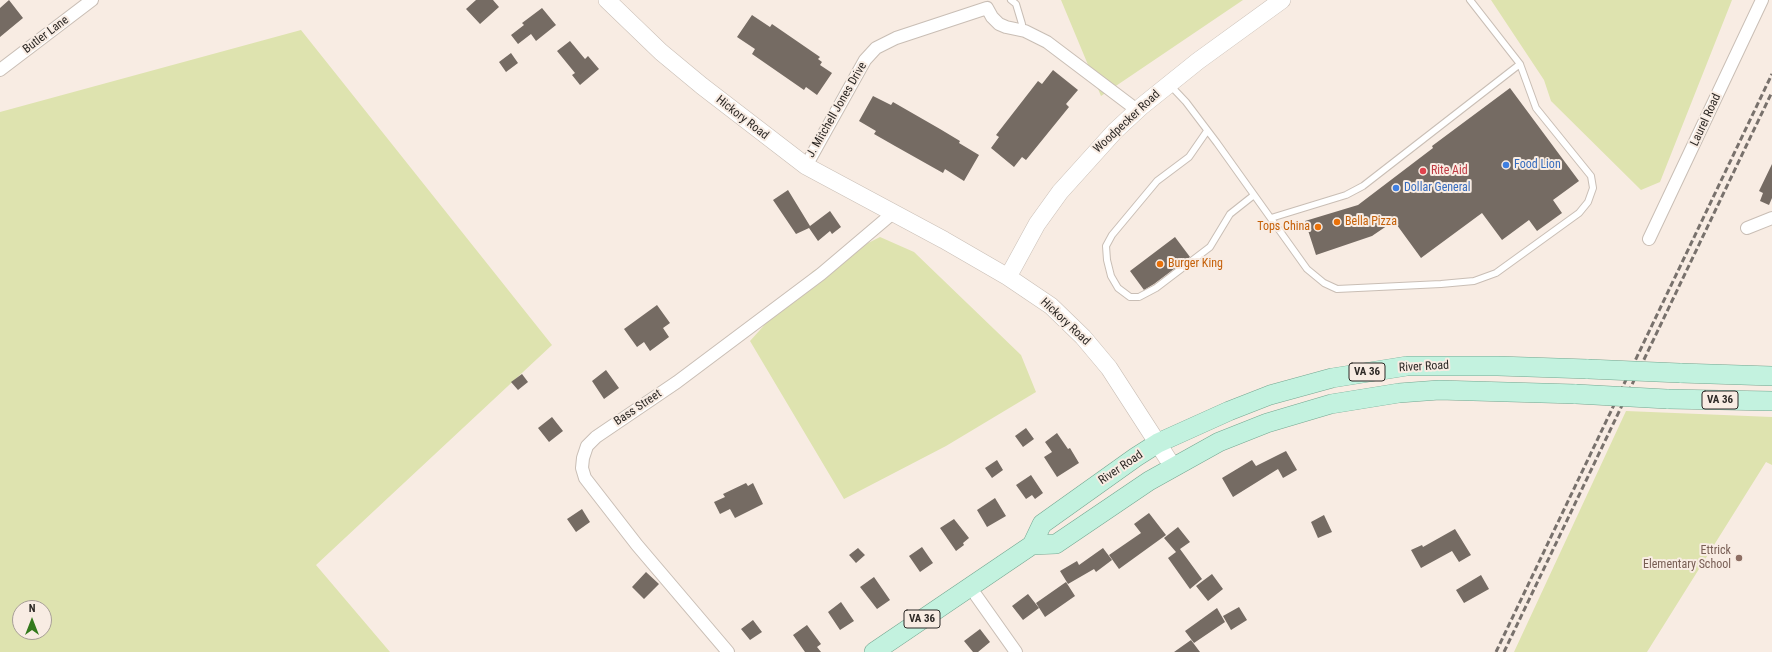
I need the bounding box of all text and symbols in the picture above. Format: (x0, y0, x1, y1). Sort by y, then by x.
street label: Butler Lane (20, 13, 72, 57)
street label: J. Mitchell Jones Drive (804, 60, 870, 160)
street label: Woodpecker Road (1091, 88, 1163, 156)
street label: Laurel Road (1688, 92, 1724, 148)
street label: Hickory Road (713, 93, 771, 143)
place label: Food Lion (1514, 158, 1561, 172)
marker: Food Lion (1501, 160, 1511, 170)
place label: Rite Aid (1431, 164, 1468, 178)
marker: Rite Aid (1418, 166, 1428, 176)
place label: Dollar General (1404, 181, 1471, 195)
marker: Dollar General (1391, 183, 1401, 193)
place label: Bella Pizza (1345, 215, 1397, 229)
marker: Bella Pizza (1332, 217, 1342, 227)
place label: Tops China (1257, 220, 1310, 234)
marker: Tops China (1313, 222, 1323, 232)
place label: Burger King (1168, 257, 1223, 271)
marker: Burger King (1155, 259, 1165, 269)
street label: Hickory Road (1037, 295, 1093, 349)
street label: River Road (1399, 358, 1449, 376)
road number: VA 36 (1349, 363, 1385, 381)
street label: Bass Street (612, 387, 664, 429)
road number: VA 36 (1702, 391, 1738, 409)
street label: River Road (1096, 448, 1146, 488)
place label: Ettrick Elementary School (1643, 544, 1731, 572)
marker: Ettrick Elementary School (1734, 553, 1744, 563)
north arrow (12, 600, 52, 640)
text: N (29, 602, 35, 615)
road number: VA 36 (904, 610, 940, 628)

